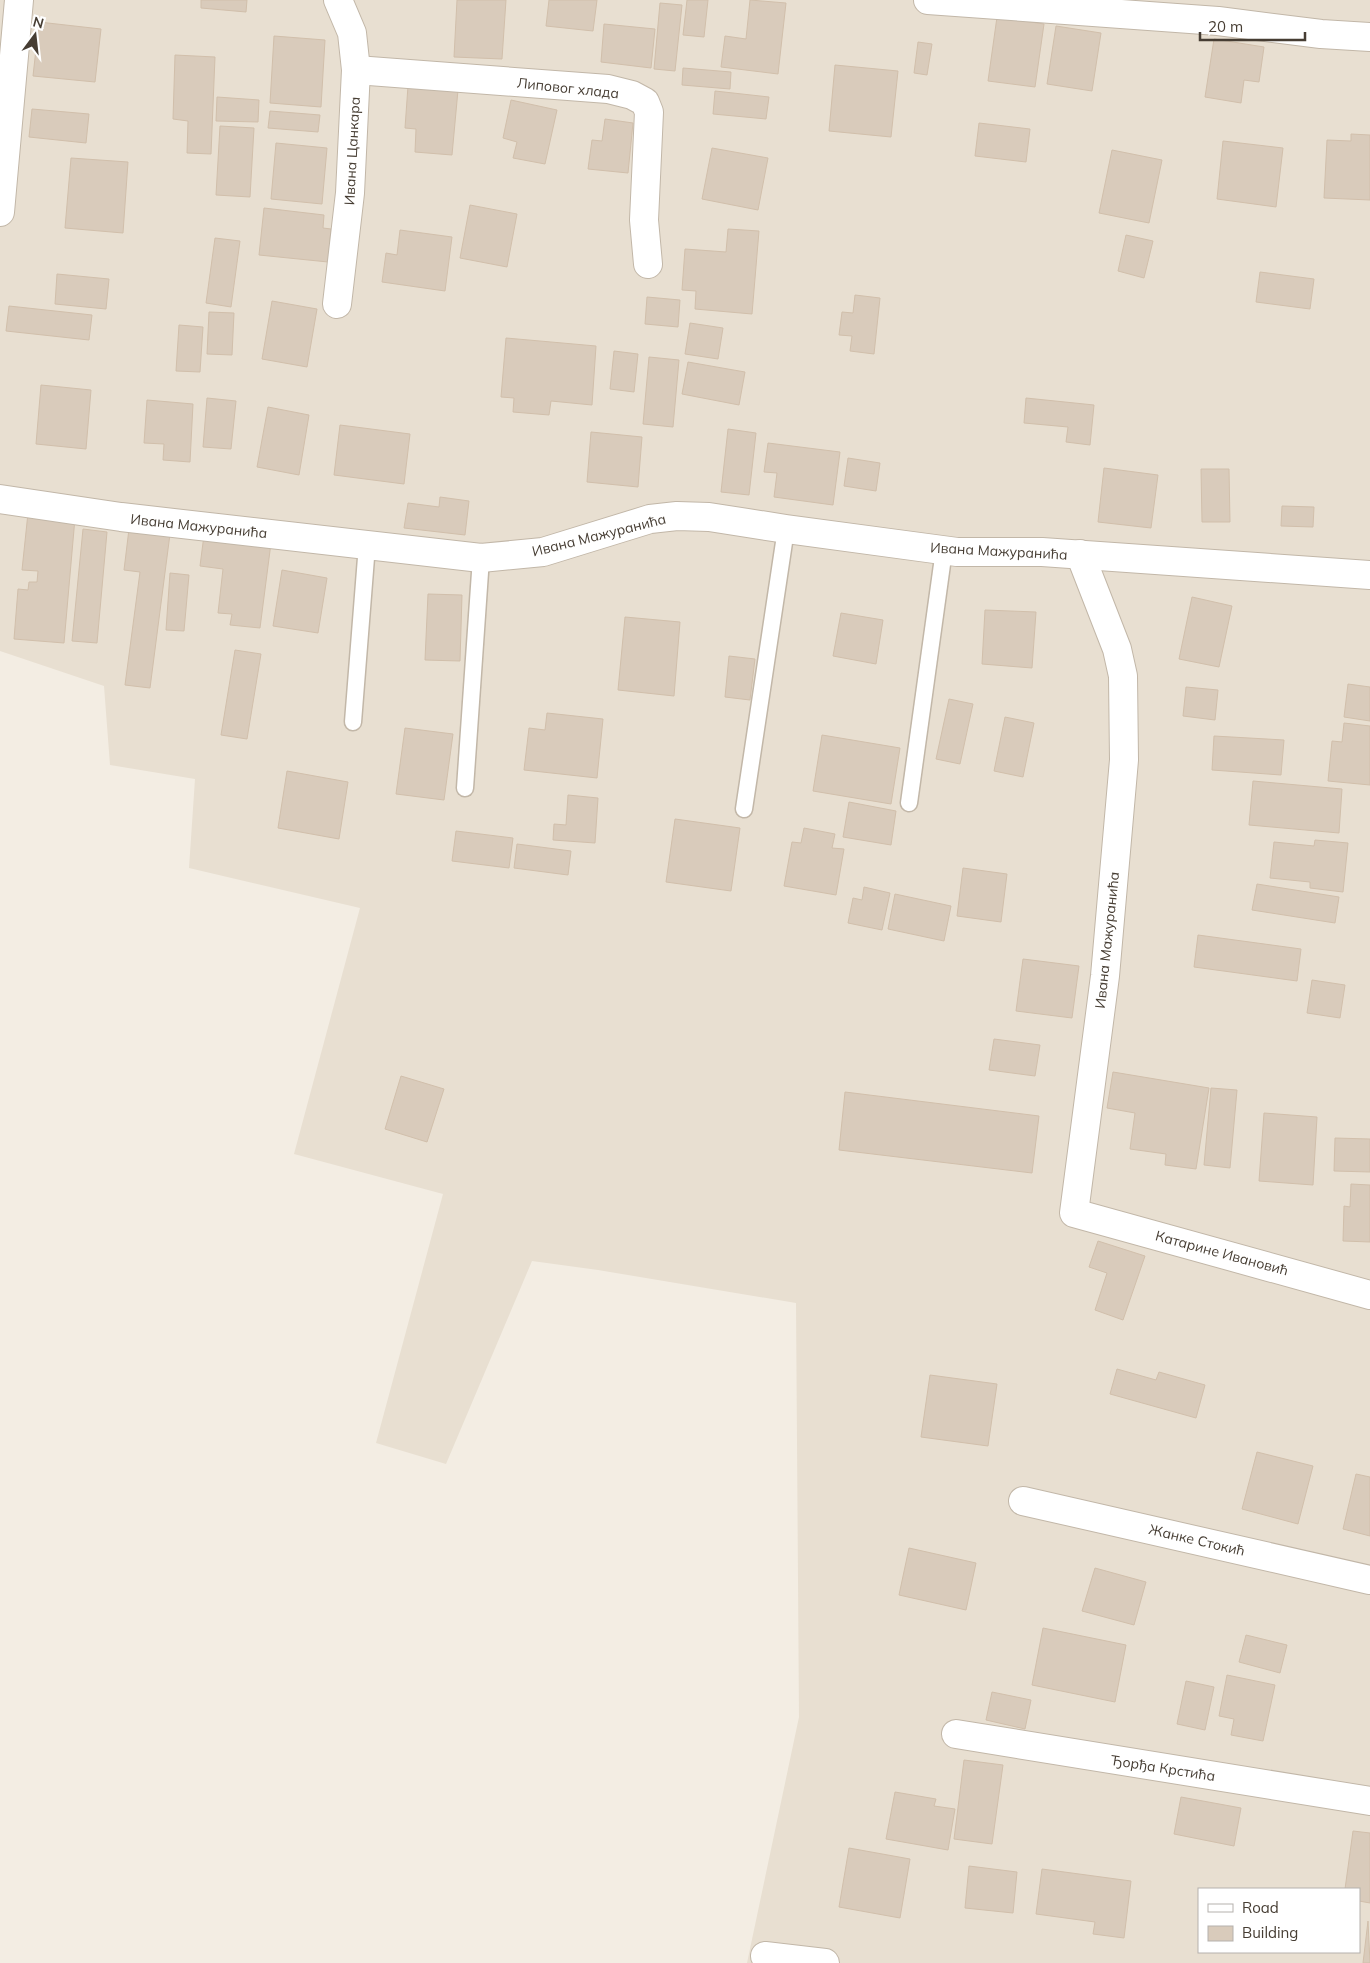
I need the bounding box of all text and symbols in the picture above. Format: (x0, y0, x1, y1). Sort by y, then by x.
north arrow (10, 10, 60, 60)
scale bar (1200, 10, 1305, 42)
text: N (31, 12, 46, 33)
text: 20 m (1208, 17, 1243, 36)
street label: Липовог хлада (516, 74, 620, 102)
street label: Ивана Цанкара (340, 96, 364, 206)
street label: Ивана Мажуранића (130, 510, 268, 542)
street label: Ивана Мажуранића (530, 510, 668, 560)
street label: Ивана Мажуранића (930, 538, 1068, 564)
street label: Ивана Мажуранића (1091, 871, 1123, 1009)
street label: Катарине Ивановић (1153, 1227, 1291, 1279)
street label: Жанке Стокић (1147, 1520, 1247, 1560)
street label: Ђорђа Крстића (1109, 1751, 1217, 1785)
legend (1198, 1888, 1360, 1953)
text: Road (1242, 1898, 1279, 1917)
text: Building (1242, 1923, 1298, 1942)

